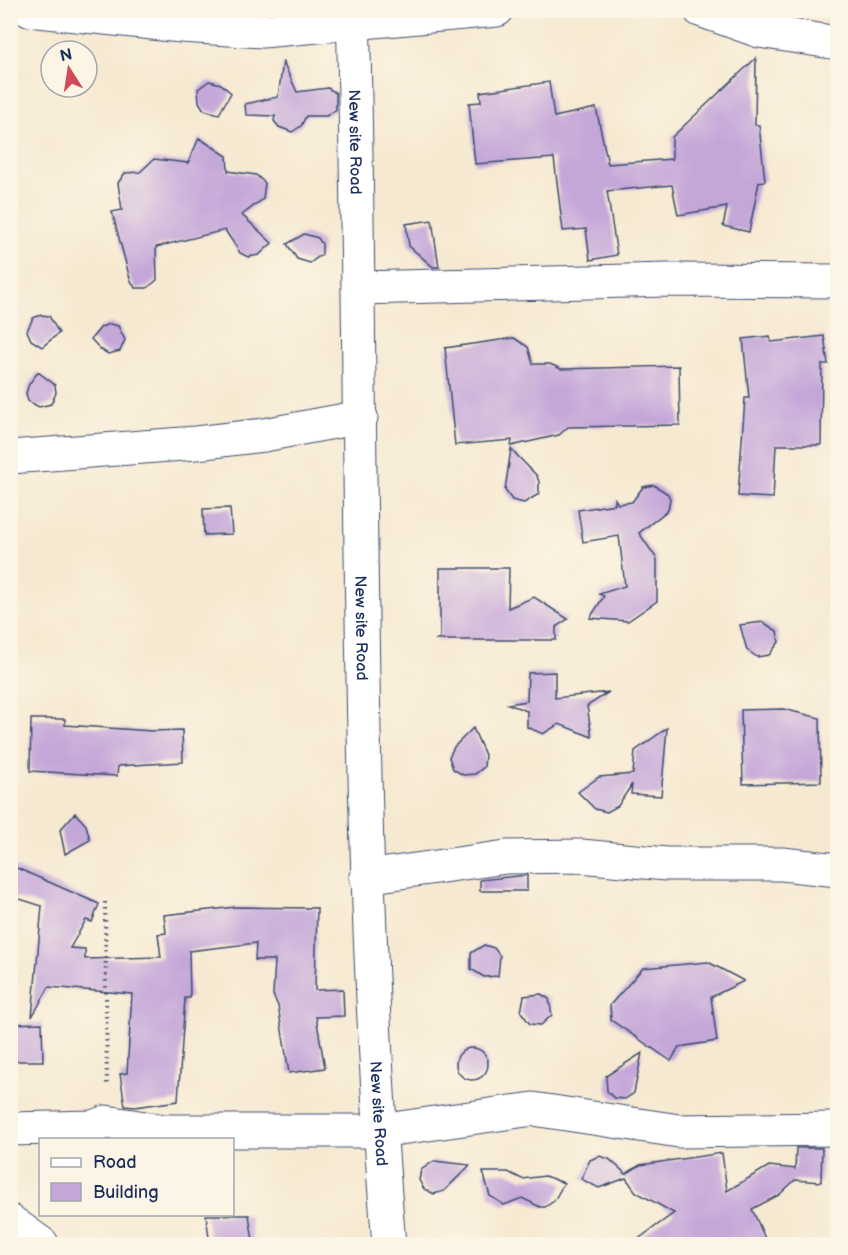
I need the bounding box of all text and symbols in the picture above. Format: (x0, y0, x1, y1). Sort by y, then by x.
north arrow (39, 39, 99, 99)
text: N (58, 45, 74, 66)
street label: New site Road (344, 89, 365, 195)
street label: New site Road (350, 575, 371, 681)
street label: New site Road (365, 1061, 391, 1167)
legend (39, 1138, 234, 1216)
text: Road (93, 1152, 137, 1173)
text: Building (93, 1182, 159, 1203)

